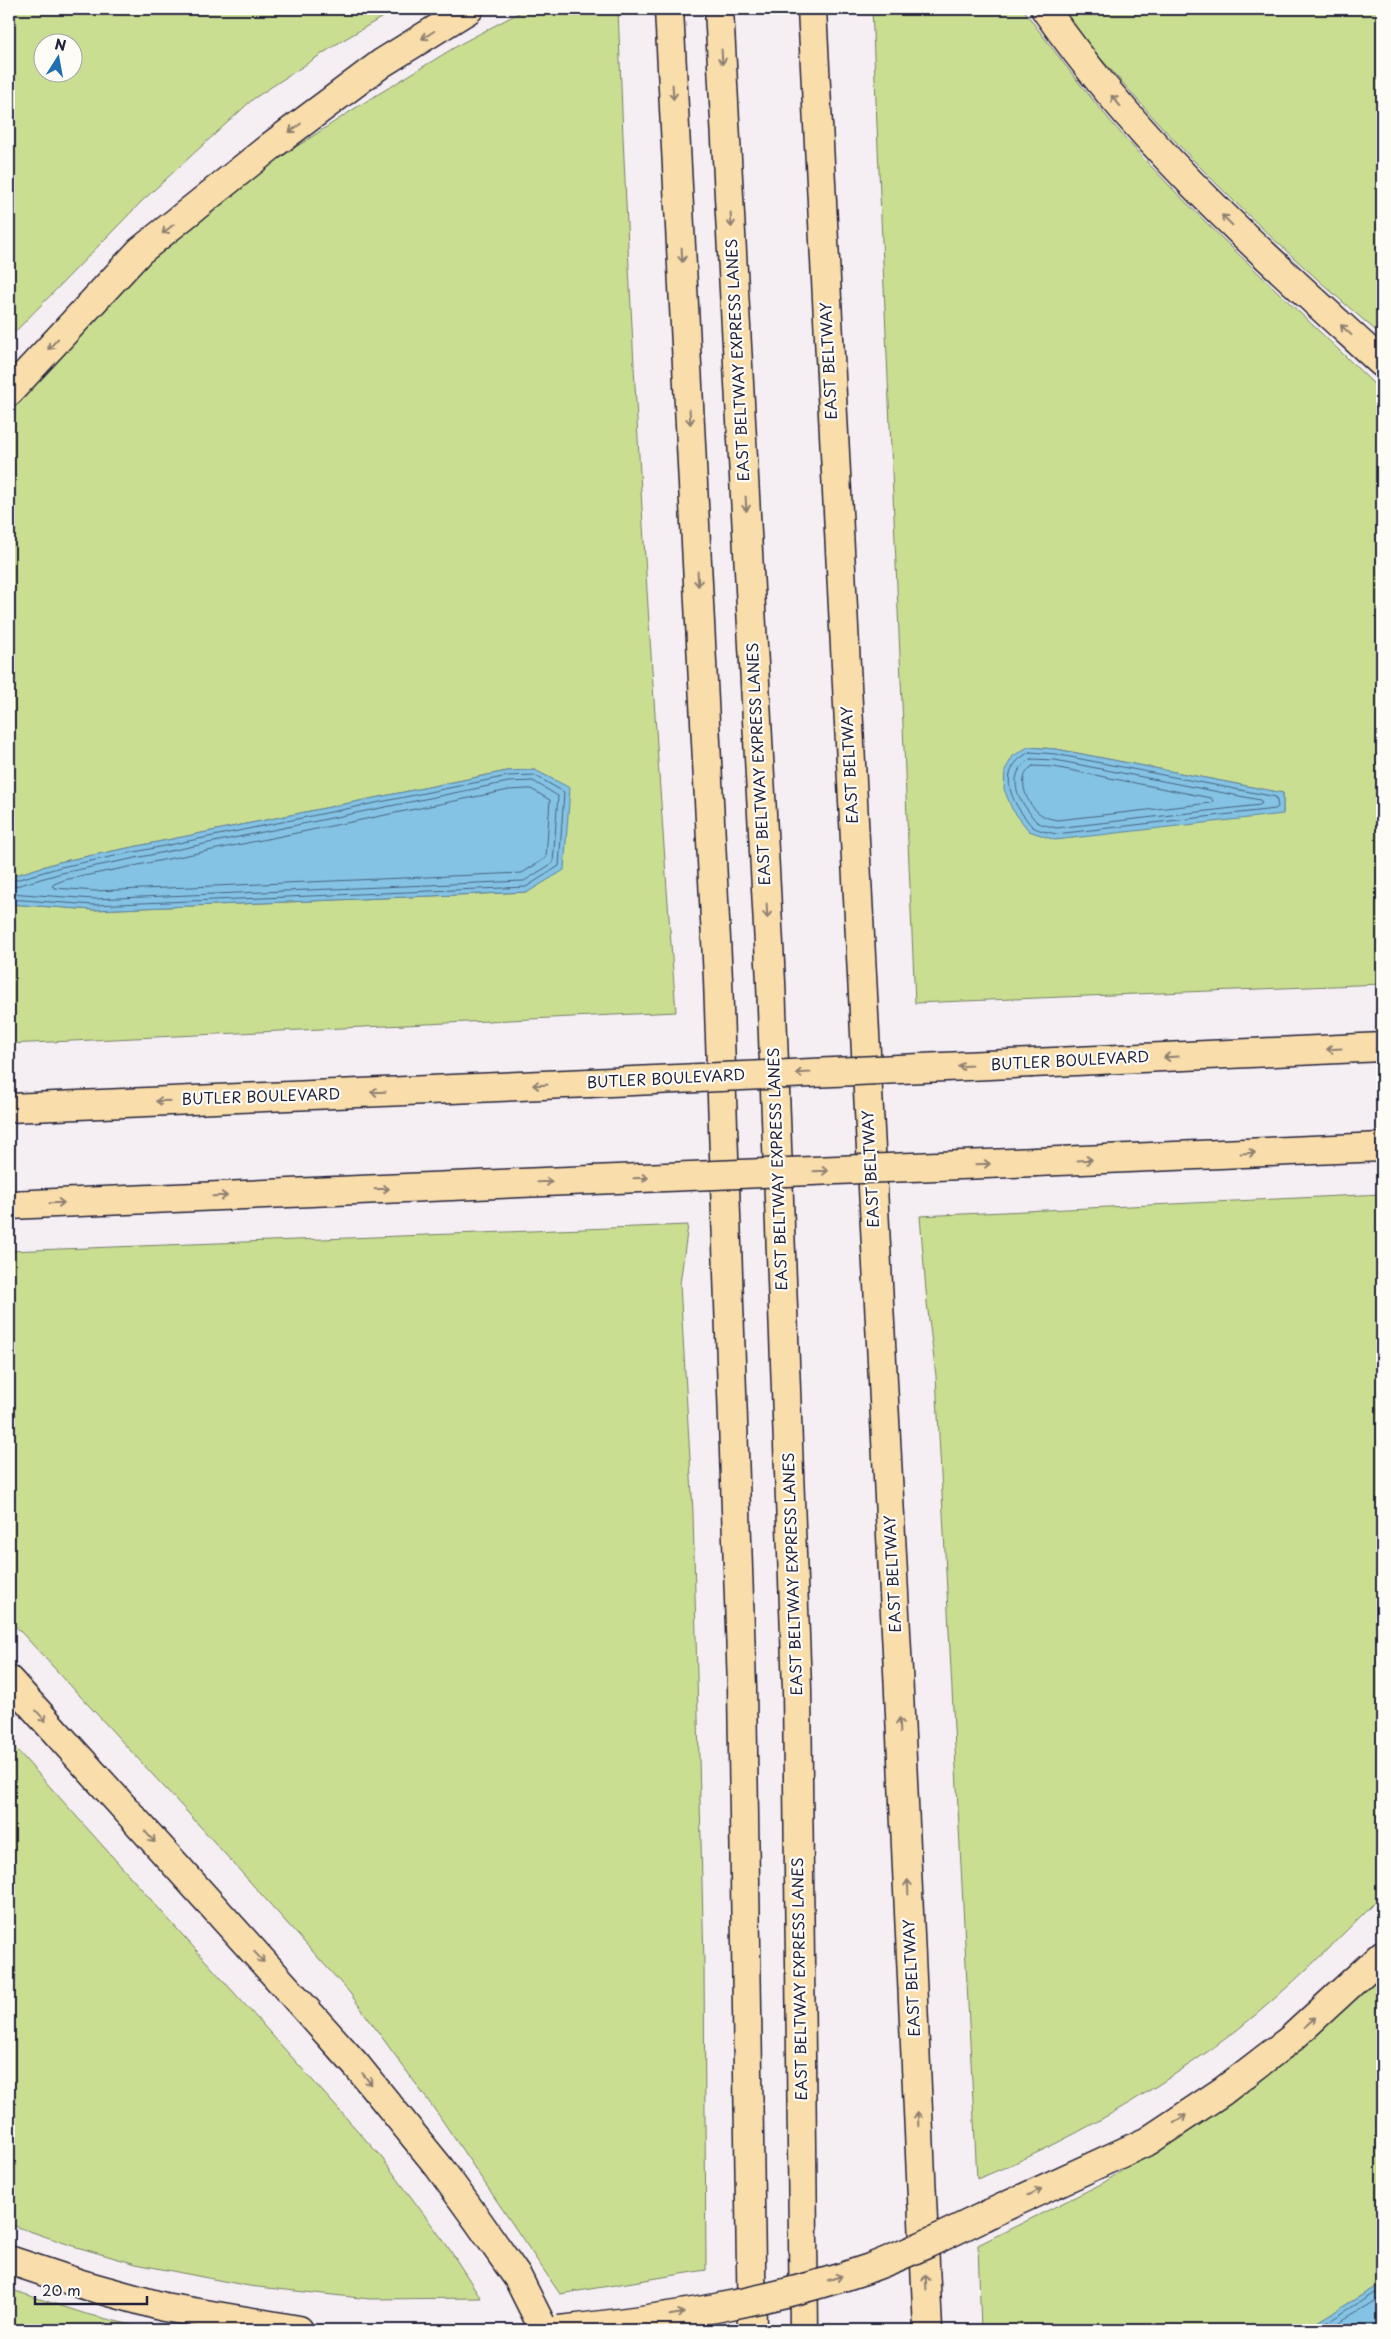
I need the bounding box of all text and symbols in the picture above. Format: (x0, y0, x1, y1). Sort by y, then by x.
one-way arrow (421, 30, 435, 40)
north arrow (32, 32, 82, 82)
text: N (53, 33, 68, 56)
one-way arrow (717, 49, 727, 65)
one-way arrow (669, 84, 678, 100)
one-way arrow (1110, 95, 1121, 108)
one-way arrow (288, 123, 302, 133)
one-way arrow (726, 211, 735, 227)
one-way arrow (1221, 214, 1233, 226)
one-way arrow (161, 224, 174, 235)
street label: EAST BELTWAY EXPRESS LANES (719, 238, 754, 482)
one-way arrow (677, 246, 687, 262)
street label: EAST BELTWAY (813, 301, 842, 421)
one-way arrow (1340, 324, 1353, 336)
one-way arrow (47, 338, 59, 351)
one-way arrow (686, 409, 695, 425)
one-way arrow (741, 496, 750, 512)
one-way arrow (693, 571, 703, 587)
street label: EAST BELTWAY EXPRESS LANES (740, 642, 775, 886)
street label: EAST BELTWAY (834, 705, 863, 825)
one-way arrow (762, 903, 772, 919)
street label: BUTLER BOULEVARD (990, 1044, 1150, 1075)
one-way arrow (1326, 1044, 1342, 1053)
street label: EAST BELTWAY EXPRESS LANES (761, 1047, 792, 1291)
one-way arrow (1163, 1052, 1179, 1061)
street label: BUTLER BOULEVARD (586, 1062, 746, 1093)
one-way arrow (958, 1062, 974, 1071)
one-way arrow (795, 1069, 811, 1078)
one-way arrow (532, 1080, 548, 1090)
street label: BUTLER BOULEVARD (181, 1081, 341, 1110)
one-way arrow (370, 1087, 386, 1097)
one-way arrow (155, 1097, 171, 1106)
street label: EAST BELTWAY (855, 1109, 884, 1229)
one-way arrow (1239, 1148, 1255, 1157)
one-way arrow (1076, 1155, 1093, 1165)
one-way arrow (975, 1160, 991, 1169)
one-way arrow (812, 1166, 828, 1176)
one-way arrow (633, 1174, 649, 1183)
one-way arrow (536, 1178, 552, 1187)
one-way arrow (374, 1185, 390, 1194)
one-way arrow (212, 1192, 228, 1201)
one-way arrow (49, 1199, 65, 1208)
street label: EAST BELTWAY EXPRESS LANES (776, 1452, 807, 1696)
street label: EAST BELTWAY (877, 1514, 906, 1634)
one-way arrow (35, 1709, 47, 1722)
one-way arrow (896, 1717, 905, 1733)
one-way arrow (144, 1830, 156, 1843)
street label: EAST BELTWAY EXPRESS LANES (785, 1857, 812, 2101)
one-way arrow (903, 1879, 912, 1895)
street label: EAST BELTWAY (896, 1918, 925, 2038)
one-way arrow (253, 1951, 265, 1964)
one-way arrow (1303, 2016, 1316, 2028)
one-way arrow (362, 2072, 373, 2085)
one-way arrow (914, 2111, 923, 2127)
one-way arrow (1173, 2114, 1187, 2124)
one-way arrow (1027, 2187, 1042, 2196)
one-way arrow (827, 2273, 843, 2283)
scale bar (35, 2274, 148, 2306)
one-way arrow (921, 2274, 930, 2290)
text: 20 m (42, 2278, 81, 2301)
one-way arrow (668, 2308, 684, 2318)

